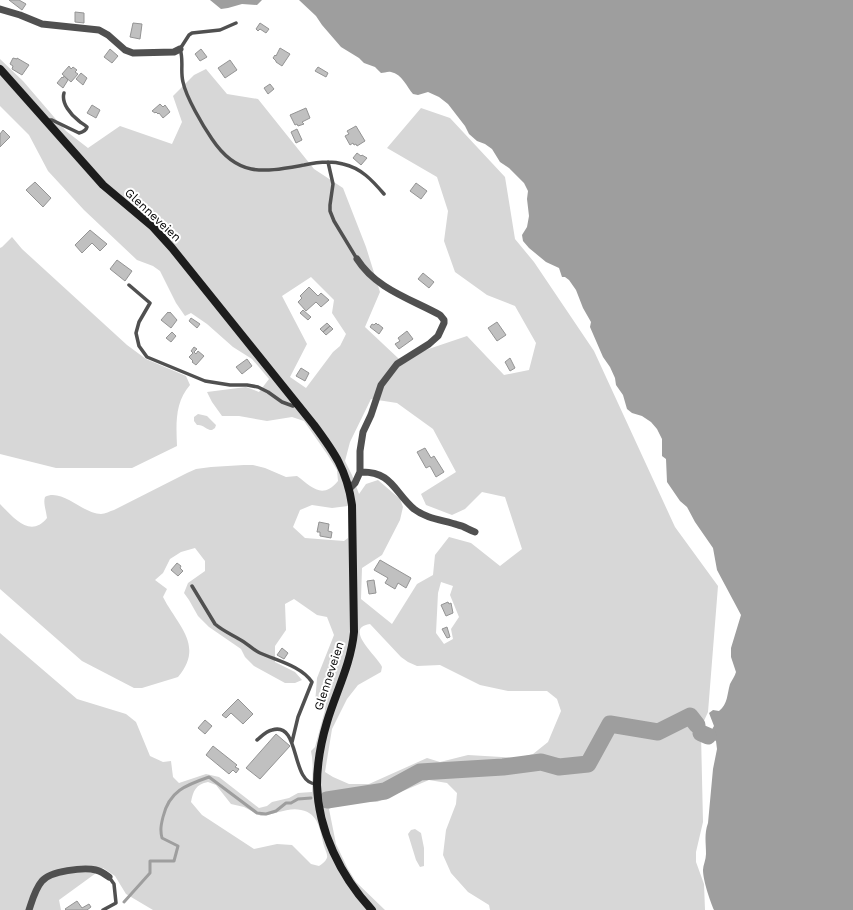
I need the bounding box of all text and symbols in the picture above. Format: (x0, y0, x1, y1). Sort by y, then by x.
street label: Glenneveien (122, 185, 184, 245)
street label: Glenneveien (311, 640, 347, 712)

